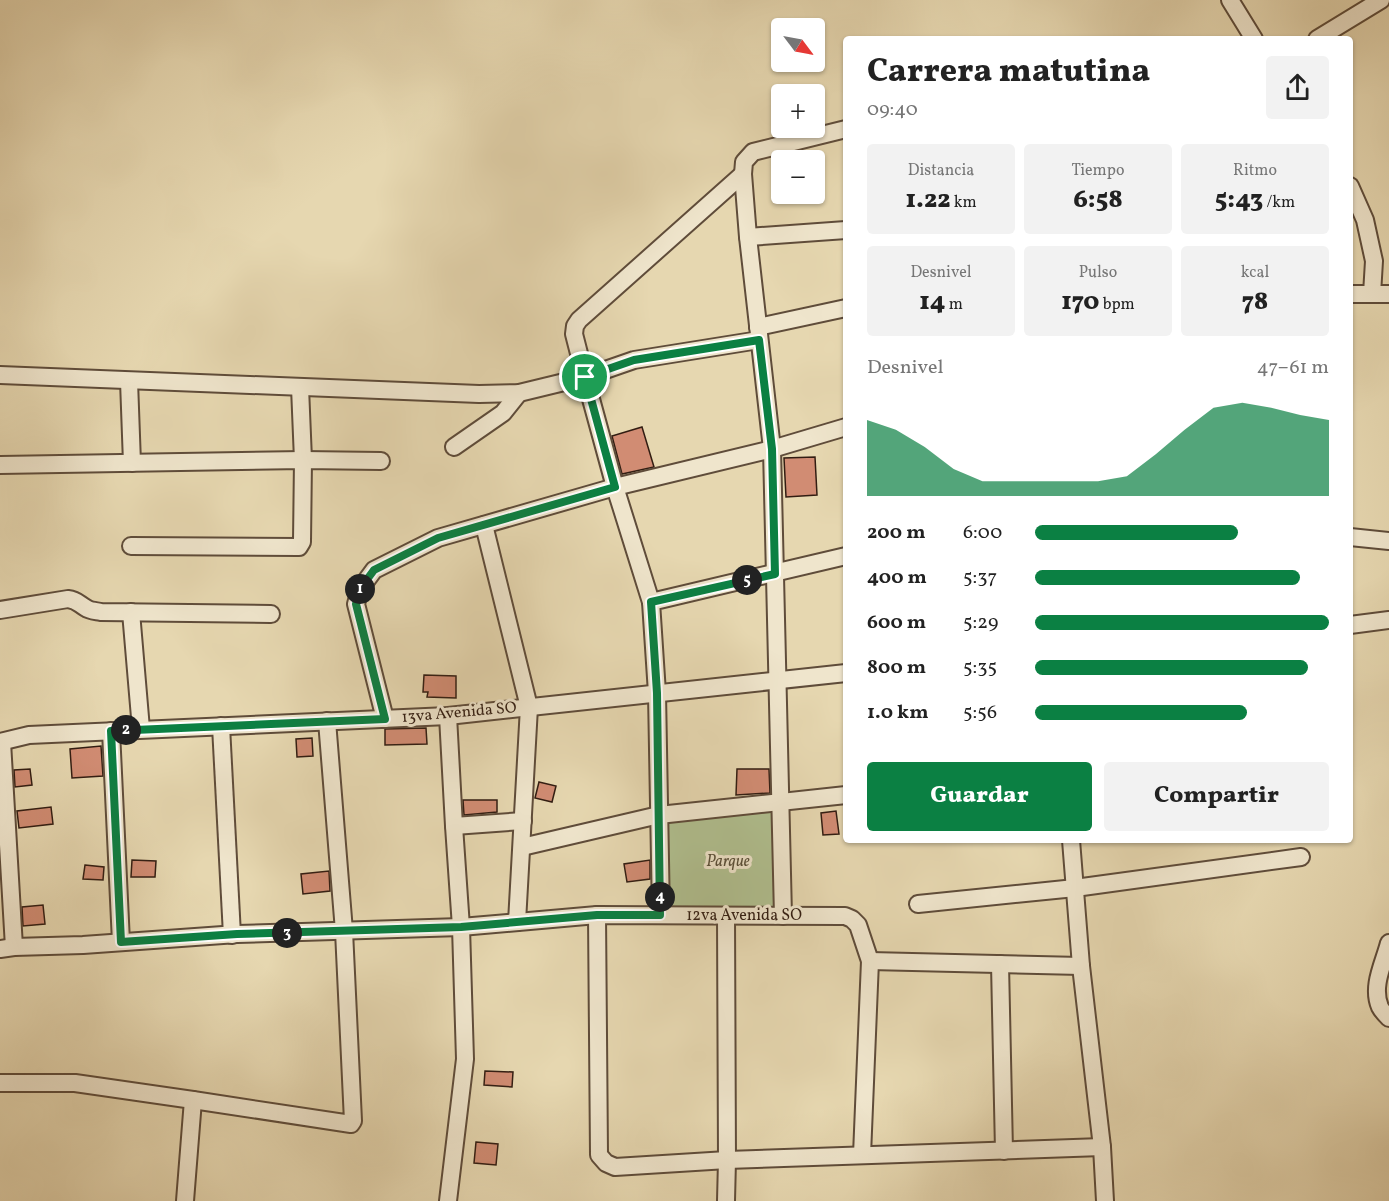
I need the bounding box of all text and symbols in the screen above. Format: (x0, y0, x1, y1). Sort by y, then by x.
north arrow (771, 18, 825, 72)
map controls (771, 18, 825, 204)
text: Carrera matutina (867, 50, 1150, 96)
button: share (1266, 56, 1329, 119)
button: + (771, 84, 825, 138)
text: 09:40 (867, 96, 918, 124)
button: − (771, 150, 825, 204)
text: Distancia (908, 160, 974, 182)
text: Tiempo (1072, 160, 1124, 182)
text: Ritmo (1233, 160, 1277, 182)
text: 1.22 (905, 182, 951, 218)
text: 6:58 (1073, 182, 1123, 218)
text: 5:43 (1215, 182, 1263, 218)
text: km (951, 192, 977, 214)
text: /km (1263, 192, 1295, 214)
text: Desnivel (910, 262, 972, 284)
text: Pulso (1079, 262, 1117, 284)
text: kcal (1241, 262, 1269, 284)
text: 14 (919, 284, 945, 320)
text: 170 (1061, 284, 1099, 320)
text: 78 (1242, 284, 1268, 320)
text: m (945, 294, 963, 316)
text: bpm (1099, 294, 1135, 316)
pin (559, 351, 610, 402)
text: Desnivel (867, 354, 943, 382)
text: 47–61 m (1257, 354, 1329, 382)
icon: arrive (568, 360, 601, 393)
text: 200 m (867, 519, 925, 547)
text: 6:00 (963, 519, 1002, 547)
text: 400 m (867, 564, 927, 592)
text: 5:37 (963, 564, 997, 592)
pin: 5 (732, 565, 762, 595)
text: 5 (743, 569, 751, 591)
pin: 1 (345, 574, 375, 604)
text: 1 (357, 578, 363, 600)
text: 600 m (867, 609, 926, 637)
text: 5:29 (963, 609, 998, 637)
text: 800 m (867, 654, 926, 682)
text: 5:35 (963, 654, 997, 682)
street label: 13va Avenida SO (401, 697, 518, 729)
text: 1.0 km (867, 699, 929, 727)
text: 5:56 (963, 699, 997, 727)
pin: 2 (111, 715, 141, 745)
text: 2 (122, 719, 130, 741)
button: Guardar (867, 762, 1092, 831)
button: Compartir (1104, 762, 1329, 831)
park label: Parque (706, 851, 750, 873)
pin: 4 (645, 882, 675, 912)
text: 4 (655, 886, 665, 908)
street label: 12va Avenida SO (686, 905, 802, 927)
pin: 3 (272, 918, 302, 948)
text: 3 (283, 922, 291, 944)

